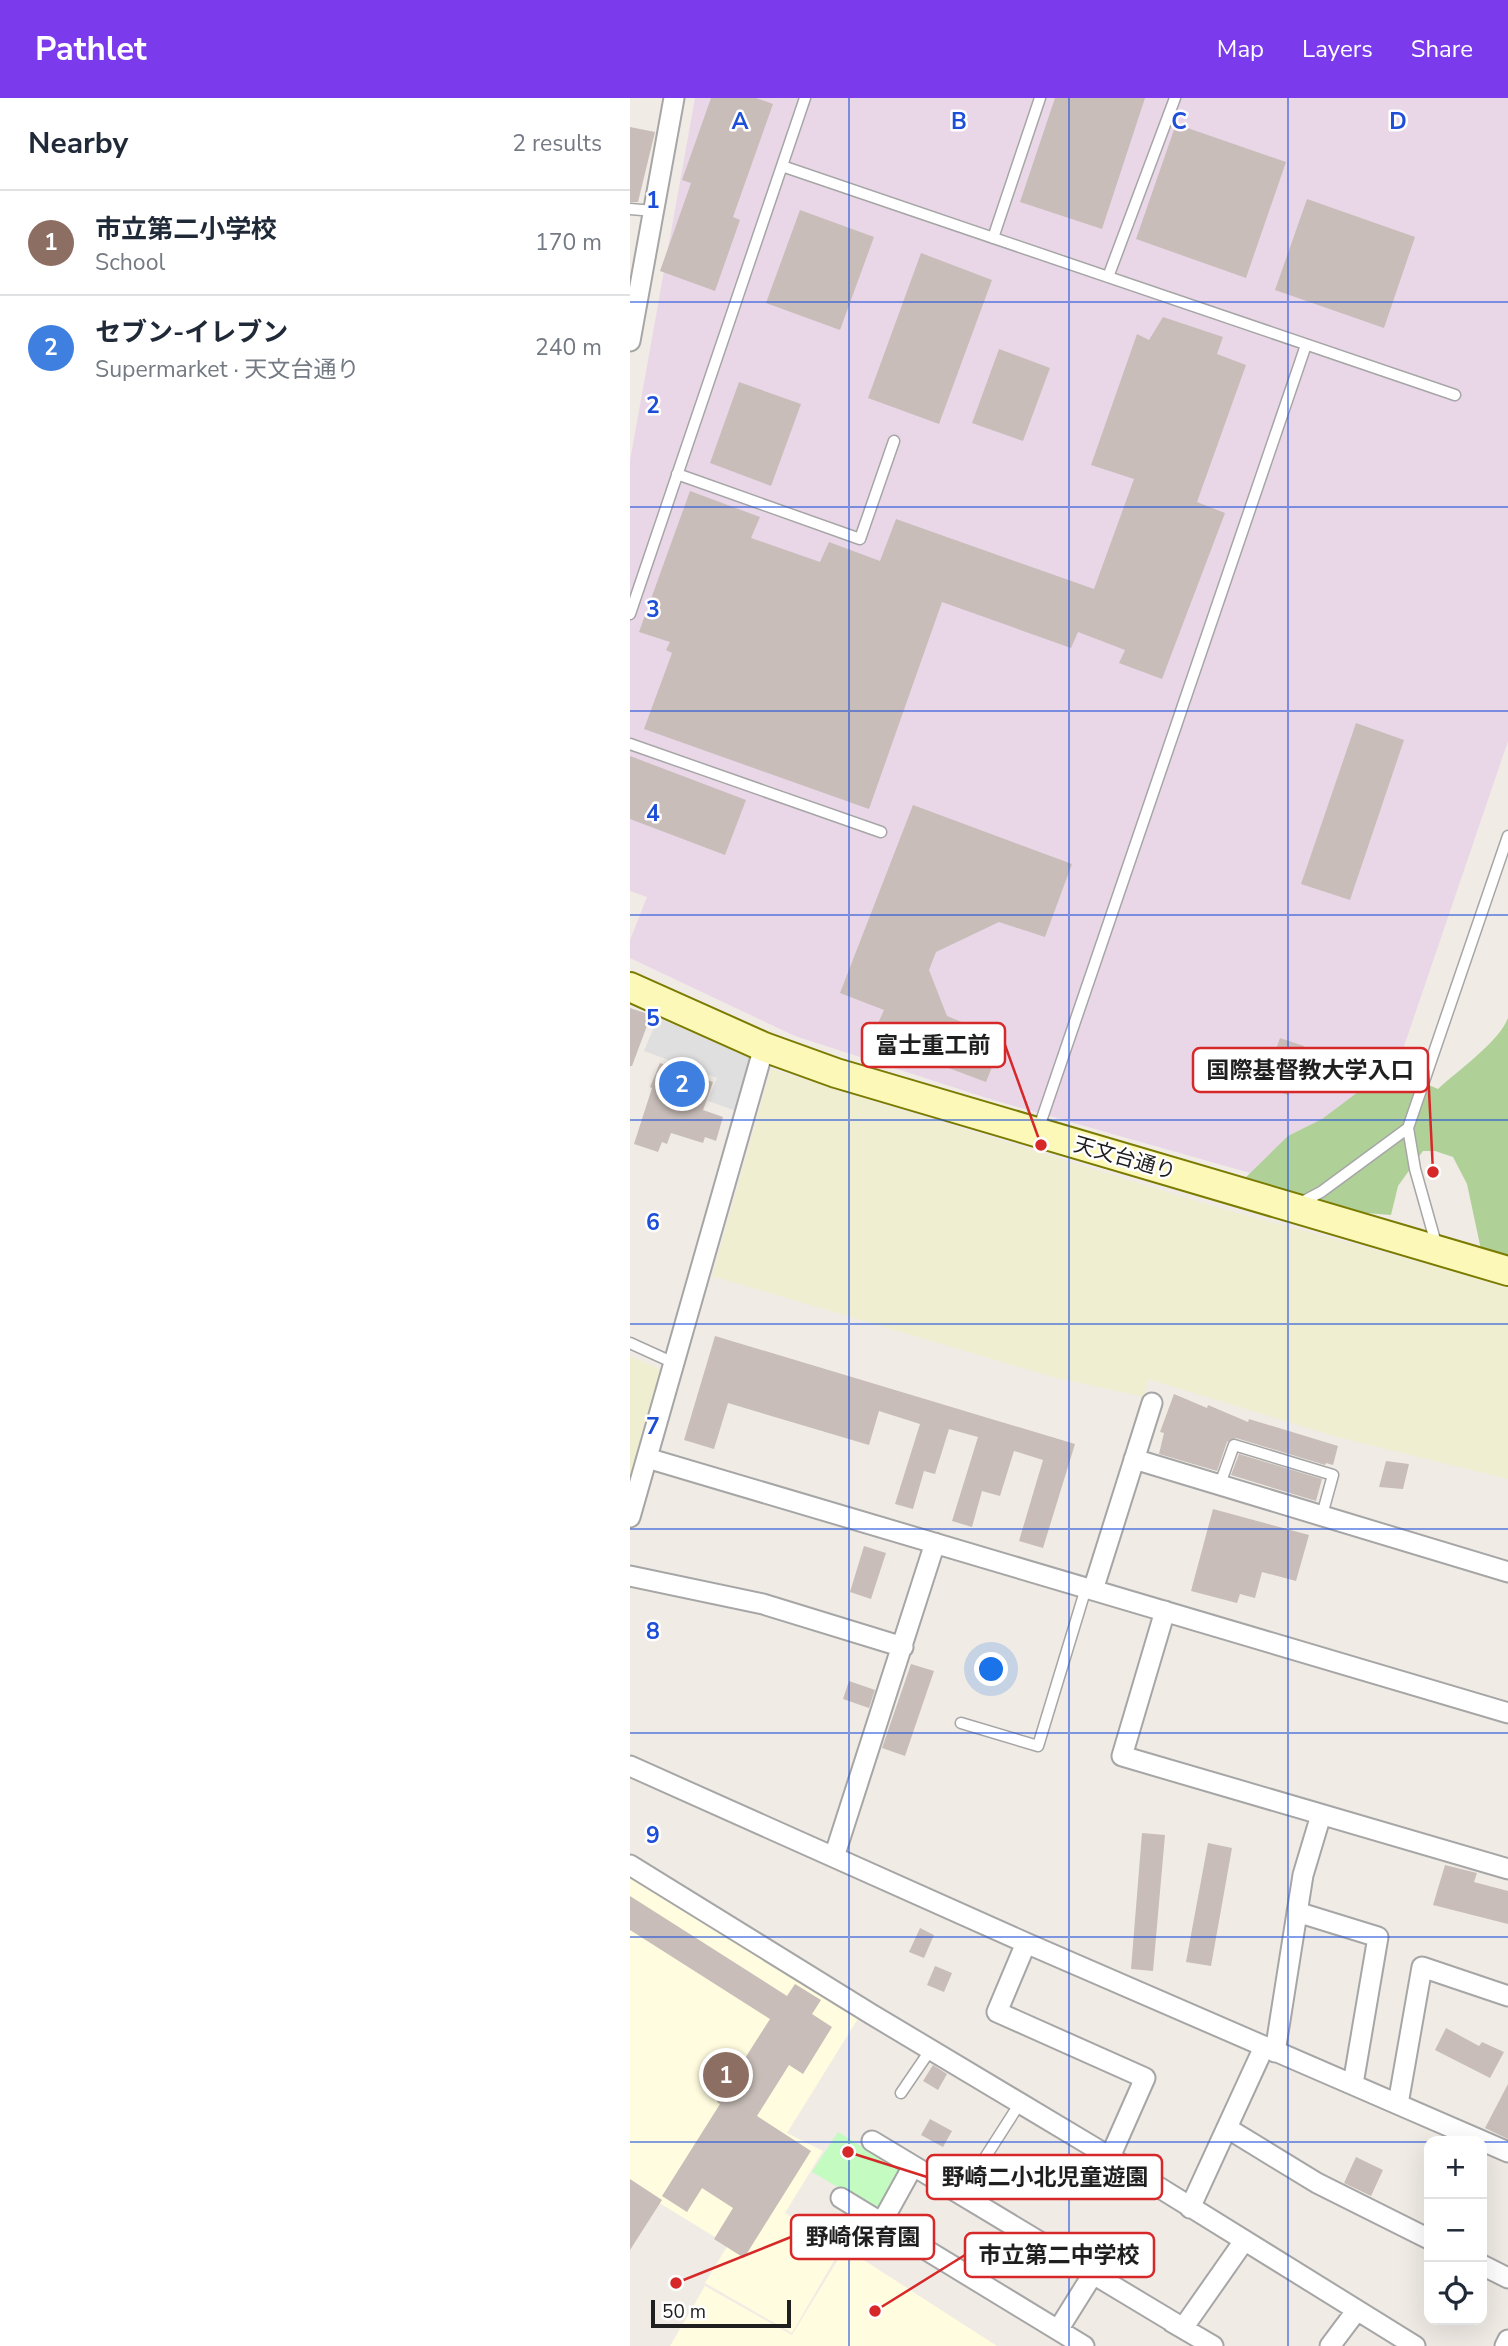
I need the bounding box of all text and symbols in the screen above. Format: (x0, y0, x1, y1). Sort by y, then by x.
text: Pathlet (35, 27, 147, 72)
text: Map (1217, 33, 1264, 65)
text: Layers (1302, 33, 1373, 65)
text: Share (1411, 33, 1473, 65)
text: A (731, 106, 749, 137)
text: B (951, 106, 967, 137)
text: C (1171, 106, 1187, 137)
text: D (1389, 106, 1407, 137)
text: Nearby (28, 123, 128, 164)
text: 2 results (512, 128, 602, 159)
text: 1 (646, 185, 660, 216)
text: 市立第二小学校 (95, 212, 277, 247)
text: 1 (44, 227, 58, 258)
text: 170 m (535, 227, 602, 258)
text: School (95, 247, 165, 278)
text: セブン-イレブン (95, 315, 288, 350)
text: 2 (44, 332, 58, 363)
text: 240 m (535, 332, 602, 363)
text: Supermarket · 天文台通り (95, 354, 360, 385)
text: 2 (646, 390, 660, 421)
text: 3 (646, 594, 660, 625)
text: 4 (646, 798, 660, 829)
text: 5 (646, 1003, 660, 1034)
callout: 富士重工前 (862, 1023, 1005, 1067)
text: 富士重工前 (876, 1030, 991, 1061)
callout: 国際基督教大学入口 (1193, 1048, 1428, 1092)
text: 国際基督教大学入口 (1207, 1055, 1414, 1086)
pin: 2 (659, 1058, 705, 1110)
street label: 天文台通り (1071, 1130, 1179, 1186)
text: 6 (646, 1207, 660, 1238)
text: 7 (646, 1411, 660, 1442)
text: 8 (646, 1616, 660, 1647)
your location (974, 1652, 1008, 1686)
text: 9 (646, 1820, 660, 1851)
pin: 1 (703, 2049, 749, 2101)
map controls (1424, 2136, 1487, 2325)
button: + (1424, 2136, 1487, 2199)
callout: 野崎二小北児童遊園 (927, 2155, 1162, 2199)
text: 野崎二小北児童遊園 (942, 2162, 1149, 2193)
button: − (1424, 2199, 1487, 2262)
callout: 野崎保育園 (791, 2215, 934, 2259)
text: 野崎保育園 (806, 2222, 921, 2253)
callout: 市立第二中学校 (965, 2233, 1154, 2277)
text: 市立第二中学校 (979, 2240, 1140, 2271)
button: locate (1424, 2262, 1487, 2325)
scale bar (651, 2297, 791, 2329)
text: 50 m (662, 2299, 706, 2325)

